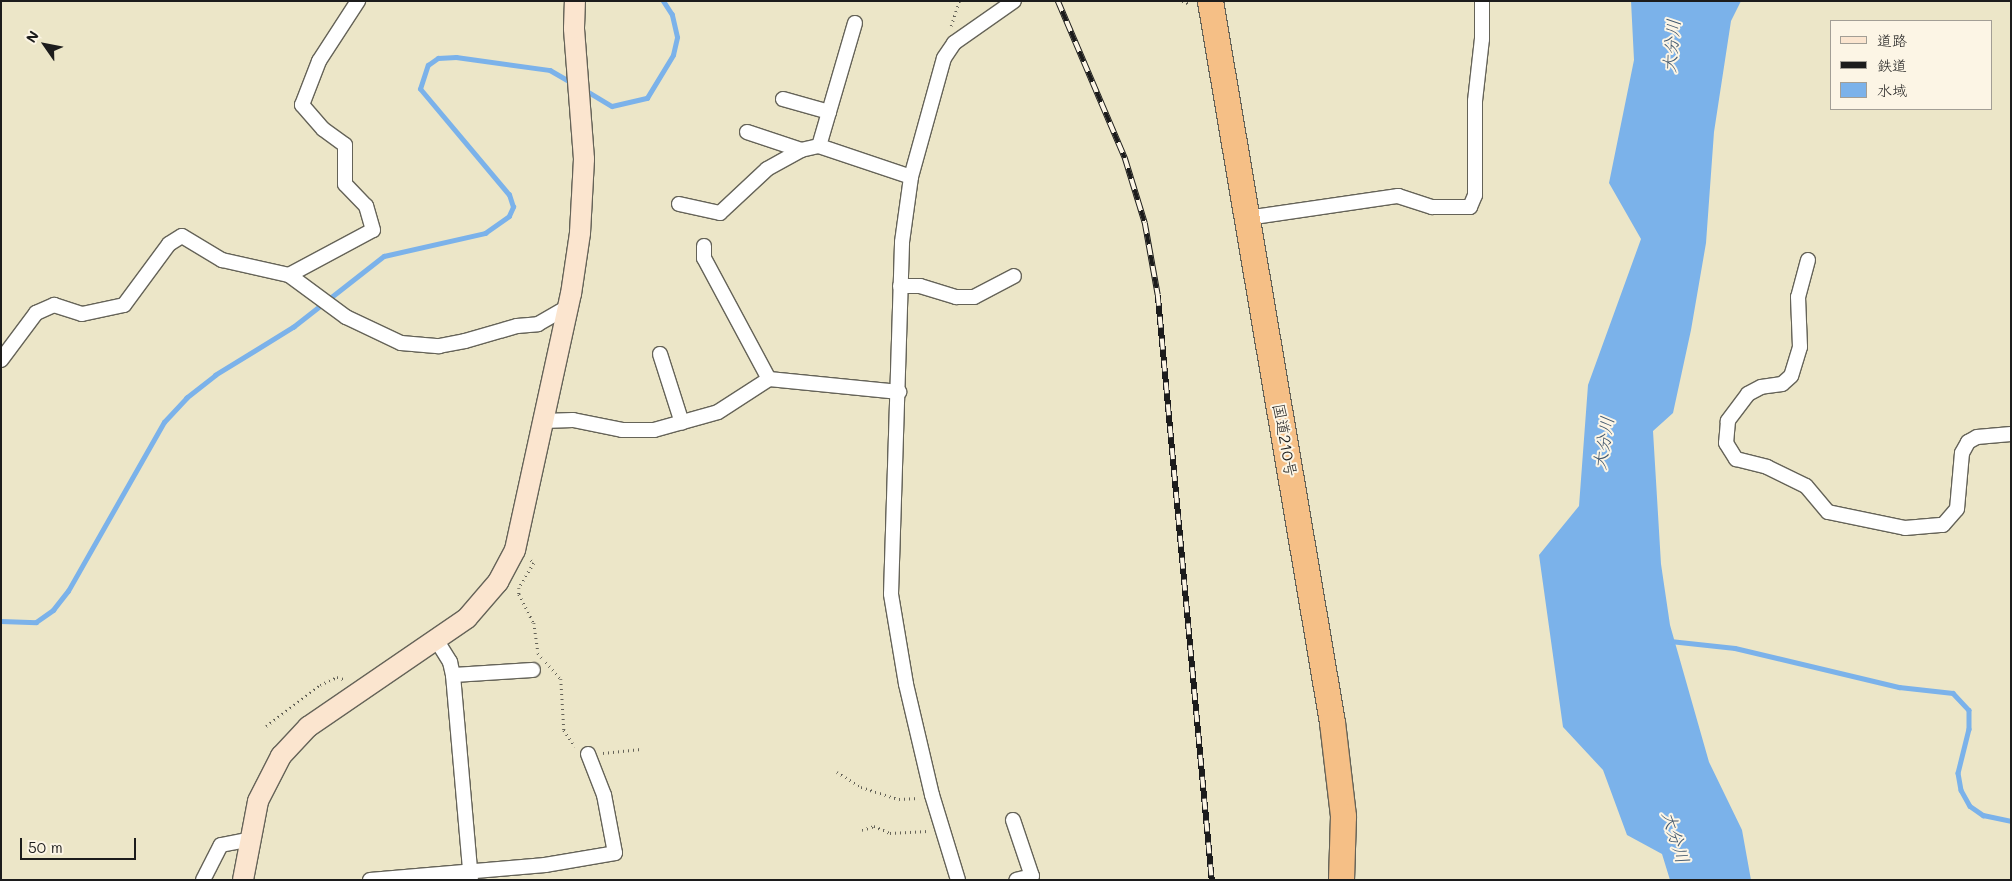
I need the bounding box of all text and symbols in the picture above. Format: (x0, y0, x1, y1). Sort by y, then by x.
water label: 大分川 (1658, 18, 1684, 74)
north arrow (20, 20, 70, 70)
legend (1830, 20, 1992, 110)
text: N (21, 27, 43, 46)
text: 道路 (1877, 30, 1907, 50)
text: 鉄道 (1877, 55, 1907, 75)
text: 水域 (1877, 80, 1907, 100)
street label: 国道210号 (1269, 402, 1301, 478)
water label: 大分川 (1588, 415, 1618, 471)
water label: 大分川 (1658, 808, 1694, 866)
scale bar (22, 828, 139, 860)
text: 50 m (28, 837, 63, 857)

